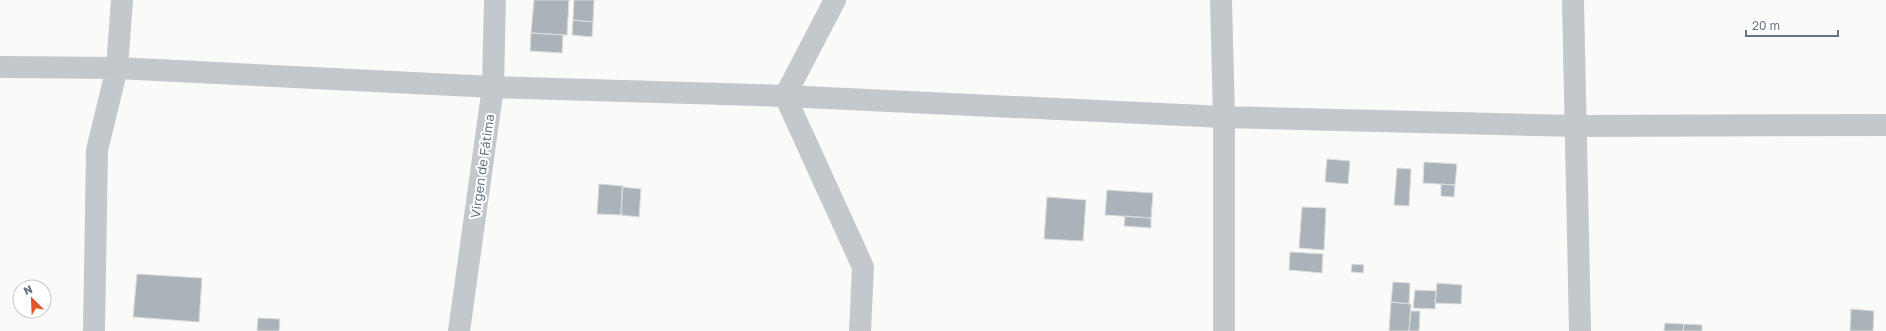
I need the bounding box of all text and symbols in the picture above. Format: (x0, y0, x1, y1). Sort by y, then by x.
scale bar (1746, 12, 1838, 38)
text: 20 m (1752, 18, 1780, 33)
street label: Virgen de Fátima (467, 113, 497, 219)
north arrow (12, 279, 52, 319)
text: N (21, 282, 34, 297)

